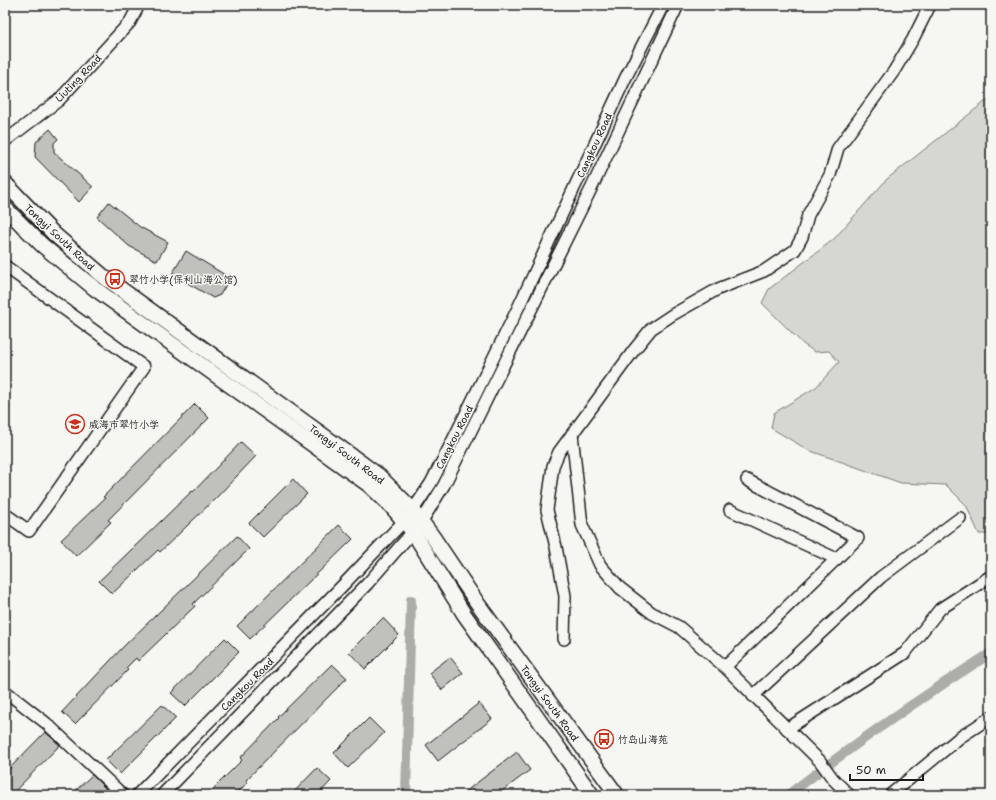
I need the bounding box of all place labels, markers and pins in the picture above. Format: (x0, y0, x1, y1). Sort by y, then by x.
bus stop icon: 翠竹小学(保利山海公馆) (104, 268, 126, 290)
place label: 翠竹小学(保利山海公馆) (129, 273, 237, 286)
school or university icon: 威海市翠竹小学 (64, 413, 86, 435)
place label: 威海市翠竹小学 (89, 418, 159, 431)
bus stop icon: 竹岛山海苑 (593, 728, 615, 750)
place label: 竹岛山海苑 (618, 733, 668, 746)

